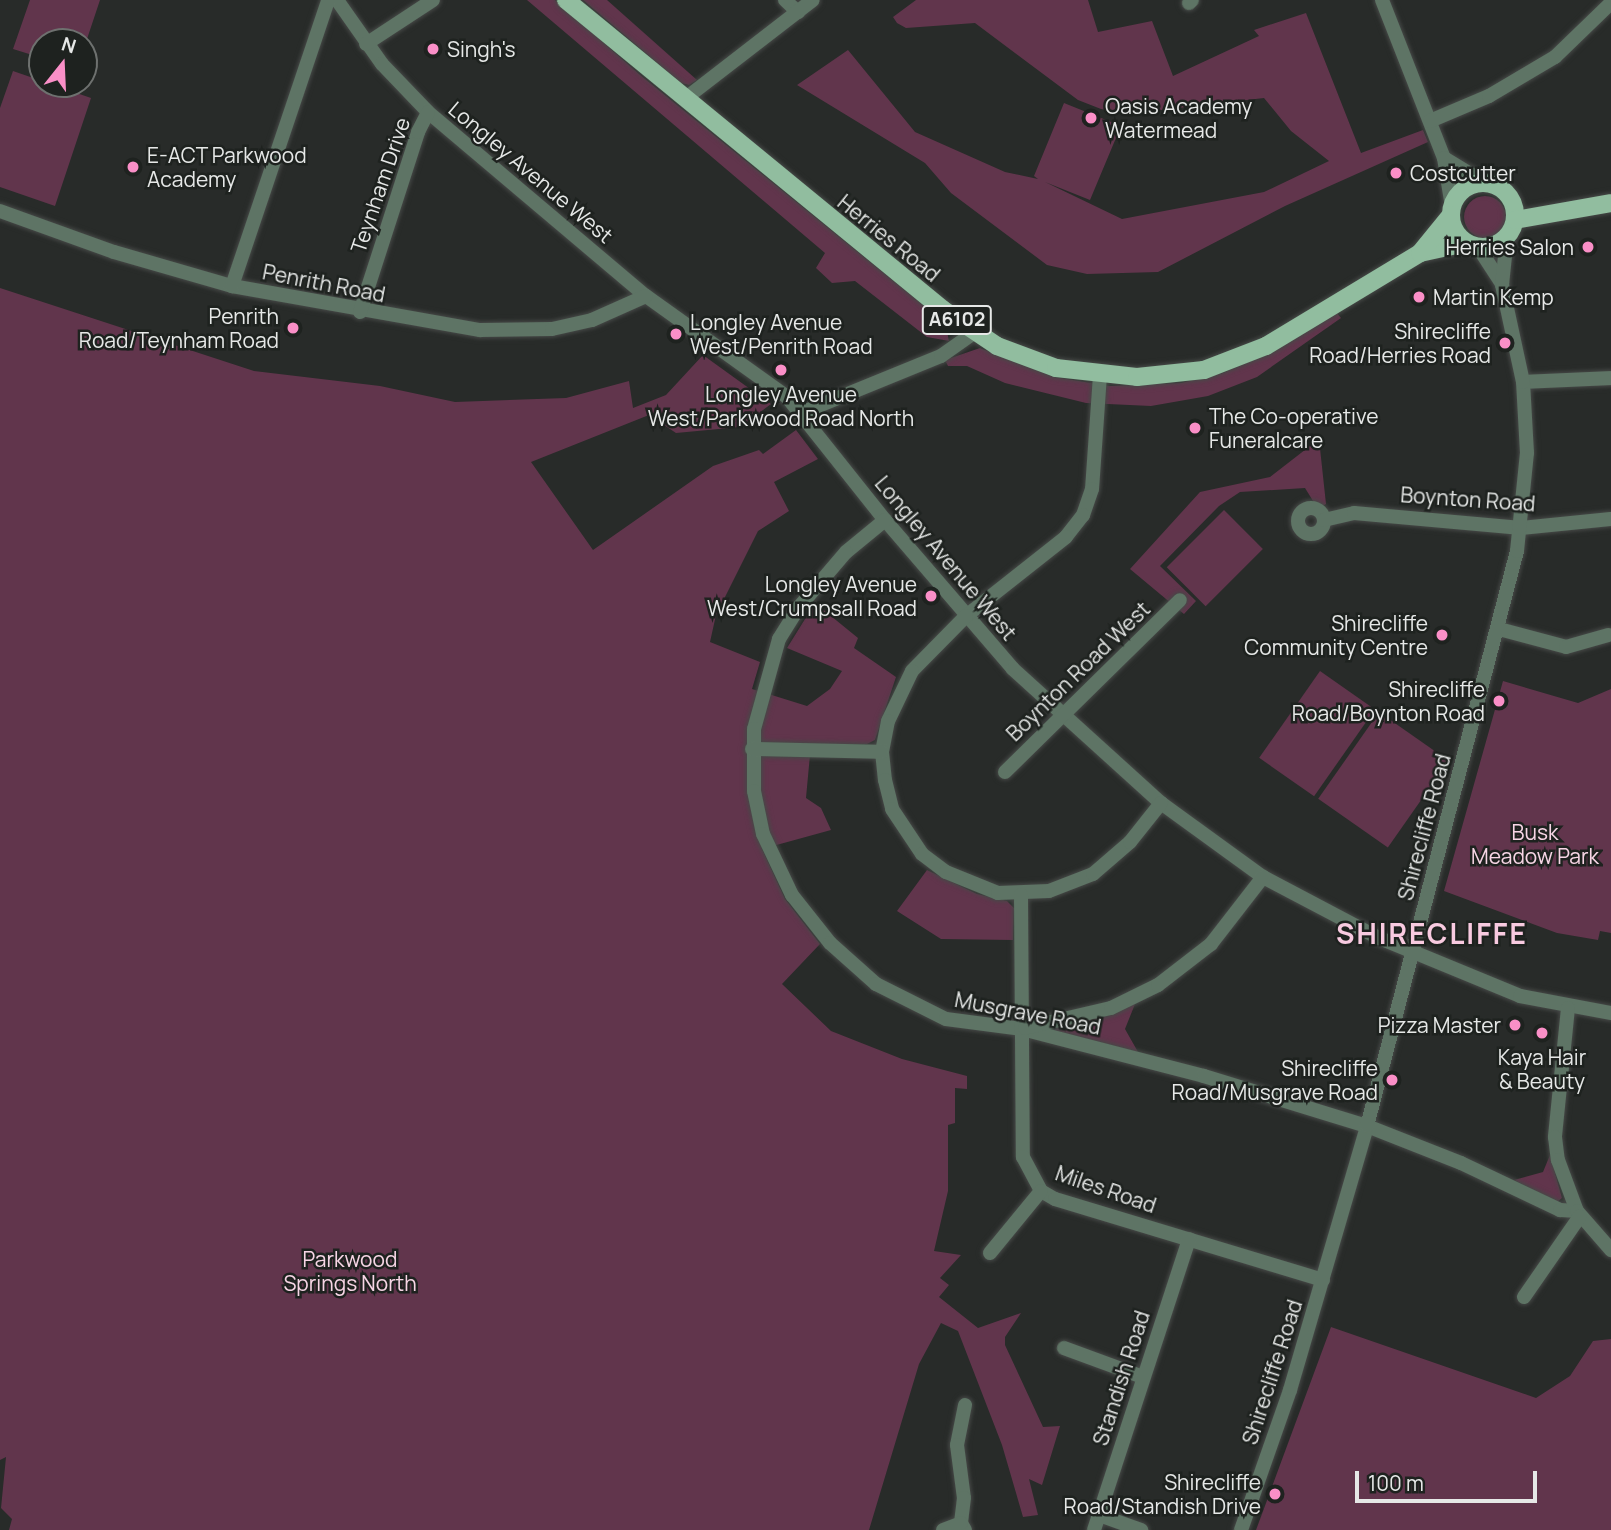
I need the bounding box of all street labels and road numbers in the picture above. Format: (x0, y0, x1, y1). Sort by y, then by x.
street label: Longley Avenue West (444, 96, 618, 248)
street label: Teynham Drive (345, 114, 415, 256)
street label: Herries Road (833, 189, 945, 287)
street label: Penrith Road (261, 259, 387, 307)
road number: A6102 (920, 304, 994, 336)
street label: Longley Avenue West (870, 471, 1022, 645)
street label: Boynton Road (1400, 482, 1536, 516)
street label: Boynton Road West (1001, 596, 1155, 746)
street label: Shirecliffe Road (1392, 751, 1456, 903)
street label: Musgrave Road (953, 986, 1103, 1040)
street label: Miles Road (1052, 1160, 1160, 1218)
street label: Shirecliffe Road (1237, 1296, 1307, 1448)
street label: Standish Road (1087, 1307, 1155, 1449)

